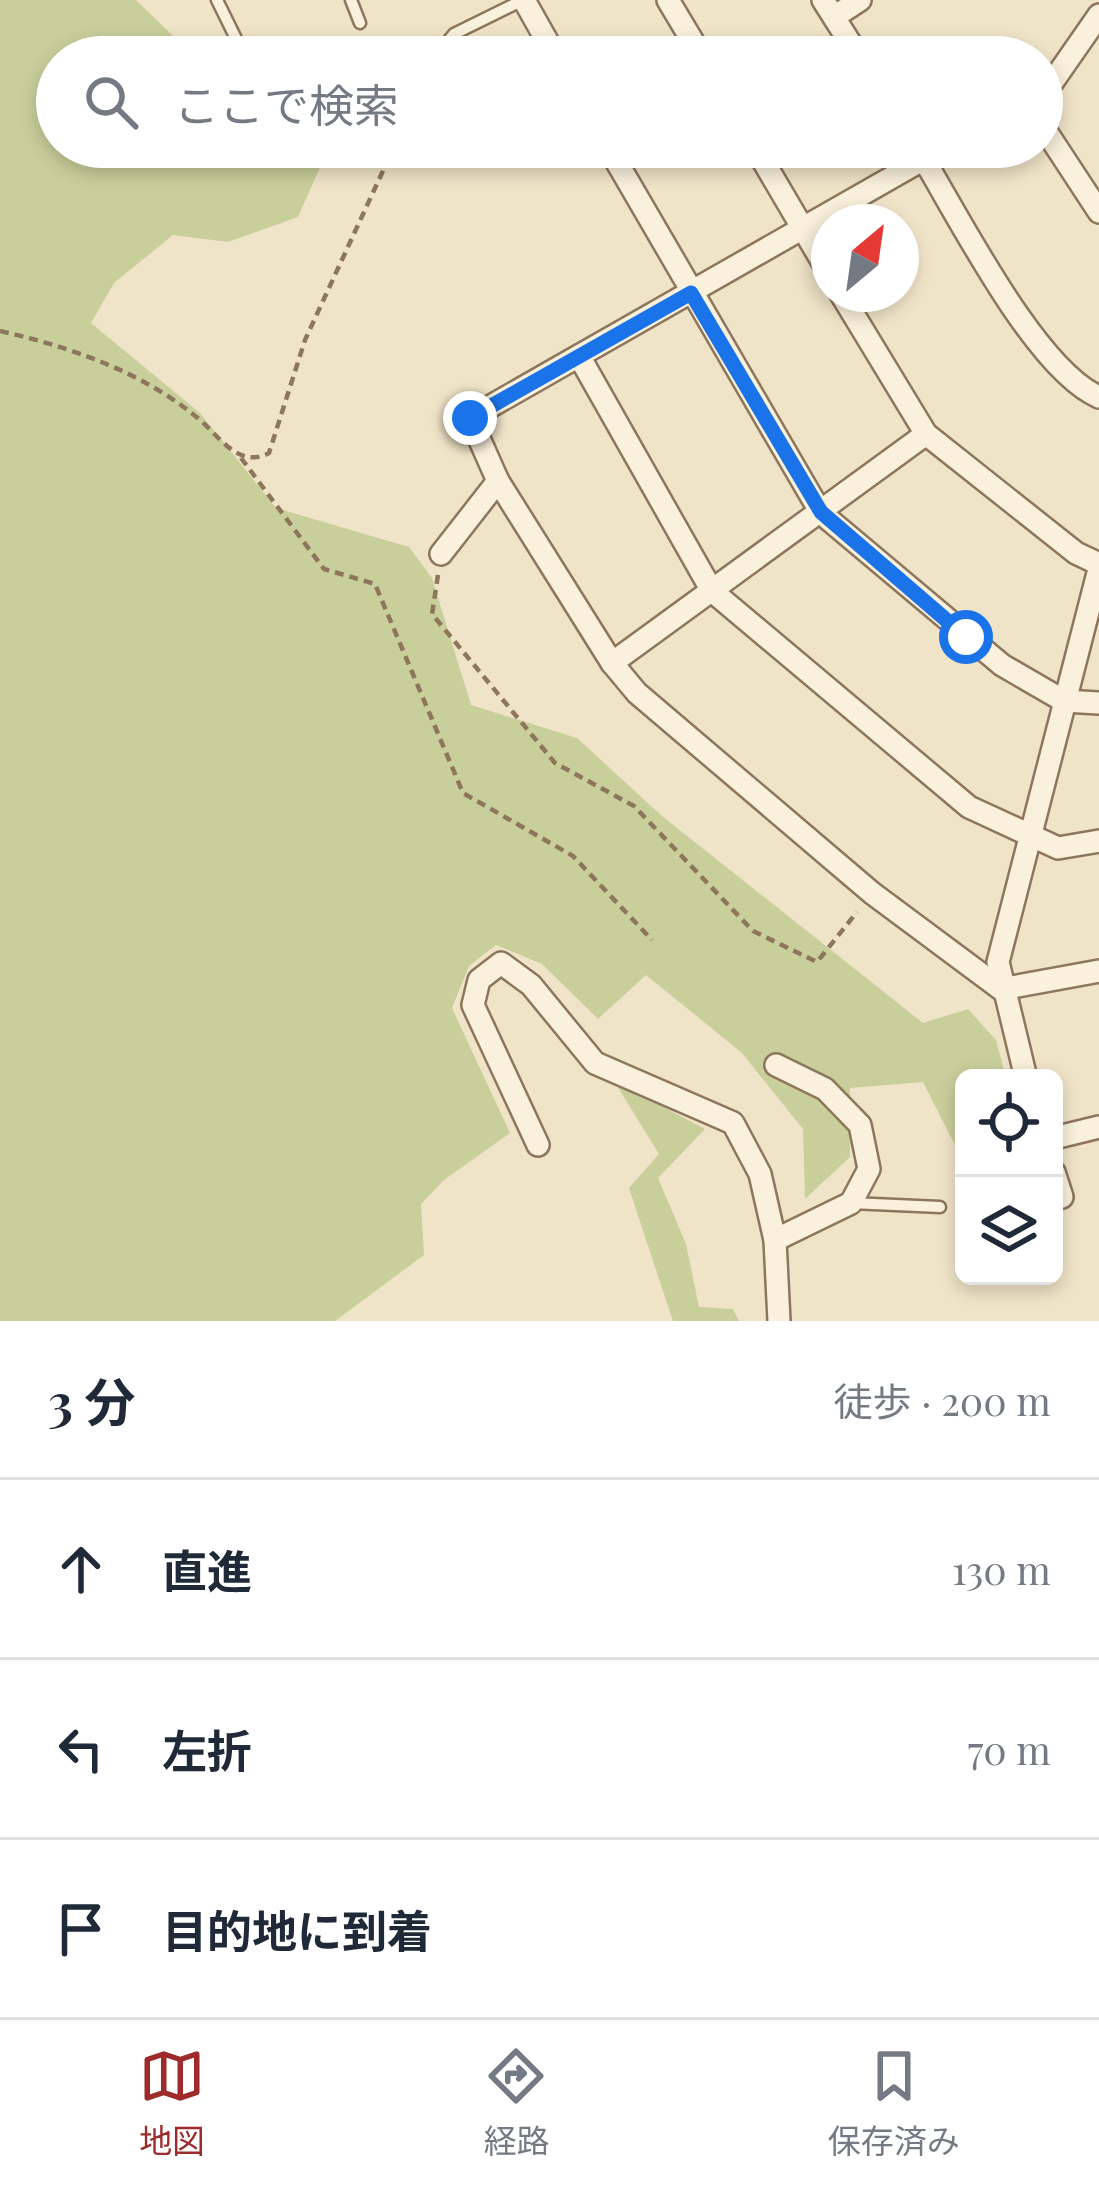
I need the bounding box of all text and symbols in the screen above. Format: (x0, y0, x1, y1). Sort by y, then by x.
search box (36, 36, 1063, 168)
icon: search (78, 69, 144, 135)
text: ここで検索 (174, 73, 399, 133)
north arrow (811, 204, 919, 312)
route end (443, 391, 497, 445)
route start (939, 610, 993, 664)
map controls (955, 1069, 1063, 1285)
button: locate (955, 1069, 1063, 1177)
button: layers (955, 1177, 1063, 1285)
text: 3 分 (48, 1366, 135, 1434)
text: 徒歩 · 200 m (833, 1374, 1051, 1426)
icon: ahead (48, 1536, 114, 1602)
text: 直進 (162, 1539, 252, 1599)
text: 130 m (952, 1543, 1051, 1595)
icon: left (48, 1716, 114, 1782)
text: 左折 (162, 1719, 252, 1779)
text: 70 m (967, 1723, 1051, 1775)
icon: arrive (48, 1896, 114, 1962)
text: 目的地に到着 (162, 1899, 432, 1959)
tab: 地図 (139, 2043, 205, 2163)
tab: 経路 (483, 2043, 549, 2163)
tab: 保存済み (828, 2043, 960, 2163)

